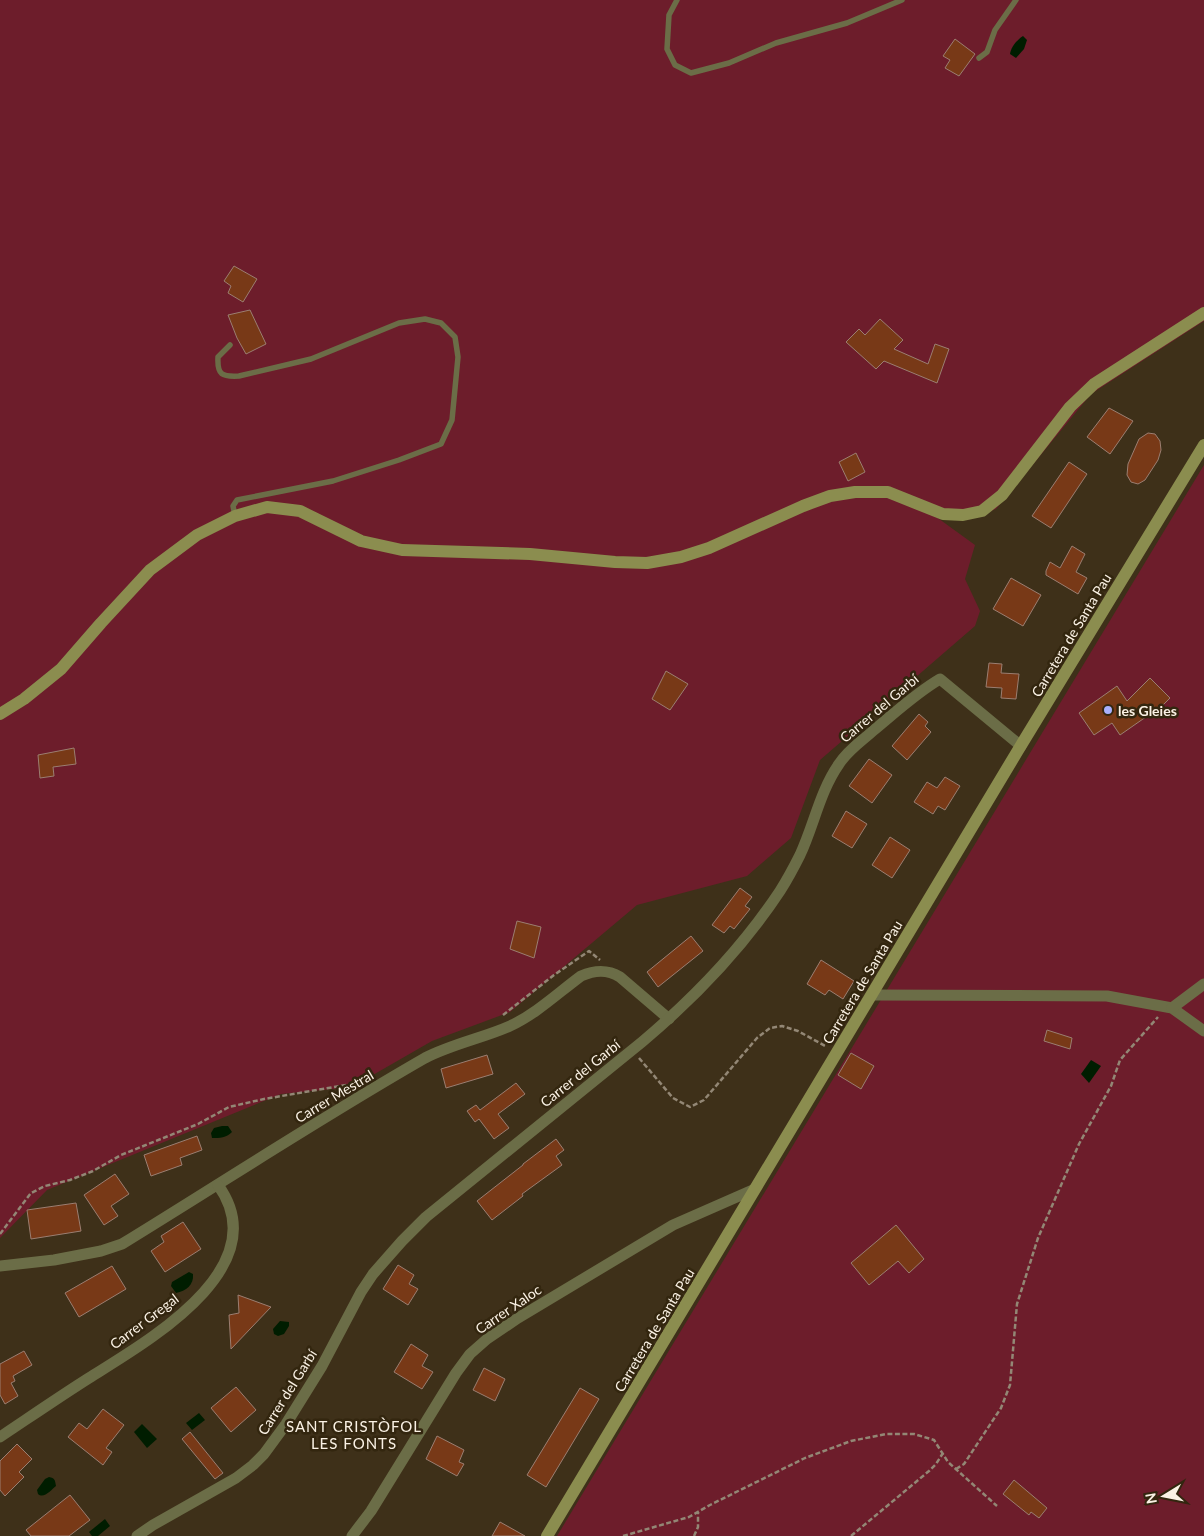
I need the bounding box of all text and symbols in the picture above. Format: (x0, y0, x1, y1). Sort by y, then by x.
street label: Carretera de Santa Pau (1027, 570, 1115, 700)
street label: Carrer del Garbí (836, 670, 922, 746)
place label: les Gleies (1118, 702, 1177, 719)
marker: les Gleies (1102, 704, 1114, 716)
street label: Carretera de Santa Pau (818, 917, 906, 1047)
street label: Carrer del Garbí (537, 1035, 624, 1110)
street label: Carrer Mestral (292, 1066, 376, 1126)
street label: Carretera de Santa Pau (610, 1265, 698, 1395)
street label: Carrer Xaloc (472, 1281, 544, 1337)
street label: Carrer Gregal (106, 1290, 182, 1352)
street label: Carrer del Garbí (254, 1346, 320, 1438)
district label: SANT CRISTÒFOL LES FONTS (286, 1417, 422, 1452)
north arrow (1139, 1471, 1189, 1521)
text: N (1141, 1492, 1160, 1505)

